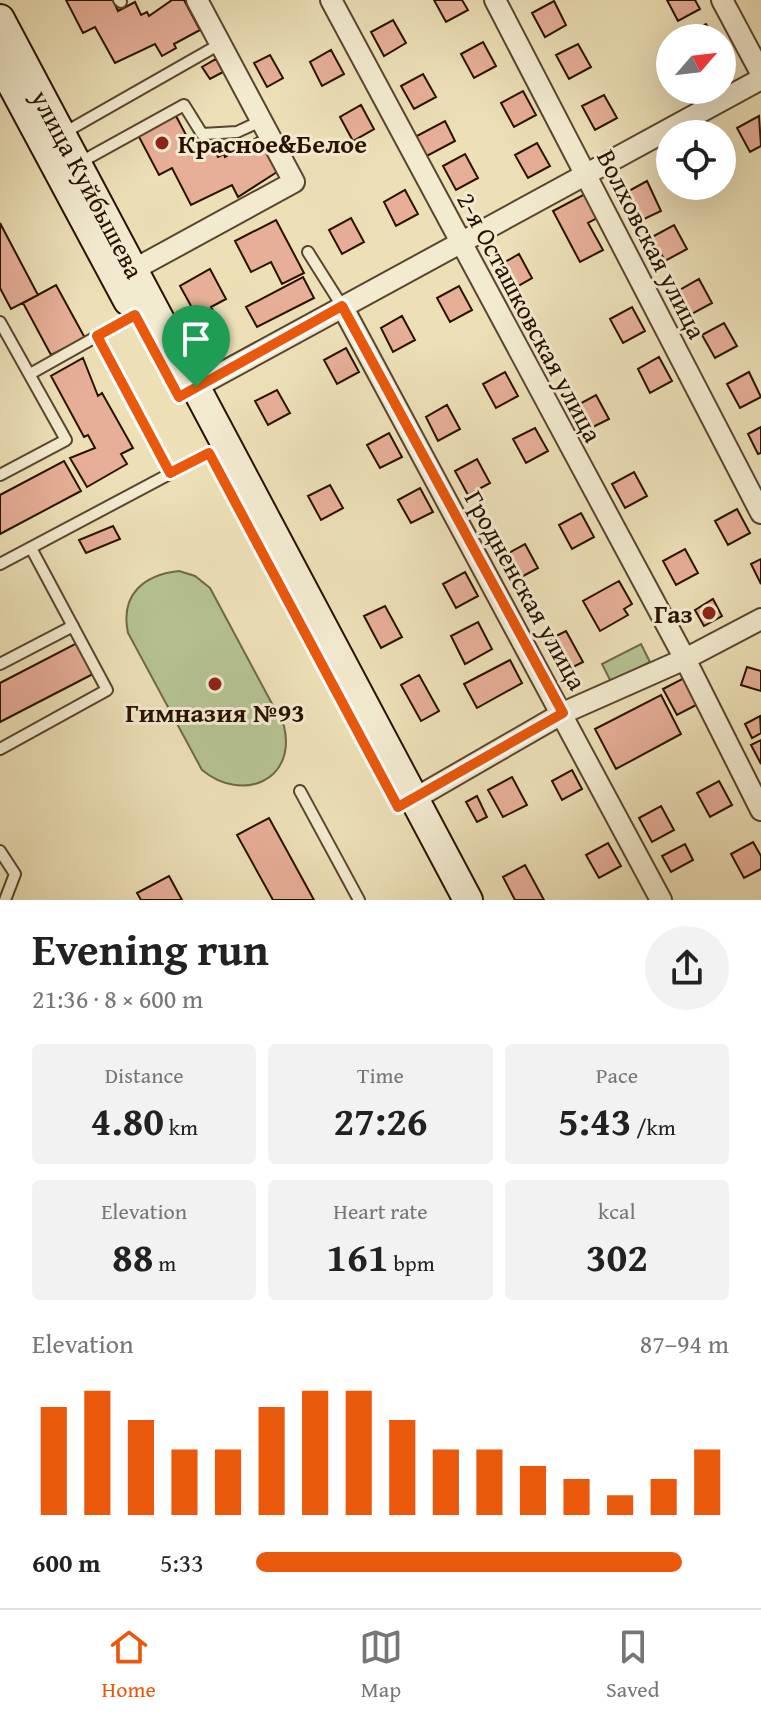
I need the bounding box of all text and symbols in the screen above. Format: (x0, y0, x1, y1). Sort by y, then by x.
north arrow (656, 24, 736, 104)
map controls (656, 24, 736, 200)
street label: улица Куйбышева (21, 82, 155, 286)
button: locate (656, 120, 736, 200)
place label: Красное&Белое (178, 124, 367, 163)
marker: Красное&Белое (153, 134, 171, 152)
street label: Волховская улица (587, 142, 717, 346)
street label: 2-я Осташковская улица (447, 185, 613, 450)
pin (162, 305, 230, 387)
icon: arrive (174, 317, 218, 361)
street label: Гродненская улица (455, 483, 597, 698)
place label: Газ (654, 594, 693, 633)
marker: Газ (700, 604, 718, 622)
marker: Гимназия №93 (206, 675, 224, 693)
place label: Гимназия №93 (125, 693, 305, 732)
text: Evening run (32, 917, 269, 981)
button: share (645, 926, 729, 1010)
text: 21:36 · 8 × 600 m (32, 979, 203, 1018)
text: Distance (105, 1059, 184, 1091)
text: Time (357, 1059, 404, 1091)
text: Pace (596, 1059, 638, 1091)
text: 4.80 (90, 1091, 164, 1150)
text: 27:26 (333, 1091, 428, 1150)
text: 5:43 (558, 1091, 631, 1150)
text: km (164, 1111, 198, 1143)
text: /km (631, 1111, 676, 1143)
text: Elevation (101, 1195, 187, 1227)
text: Heart rate (333, 1195, 428, 1227)
text: kcal (598, 1195, 636, 1227)
text: 88 (112, 1227, 153, 1286)
text: 161 (326, 1227, 389, 1286)
text: 302 (586, 1227, 648, 1286)
text: m (153, 1247, 176, 1279)
text: bpm (389, 1247, 435, 1279)
text: Elevation (32, 1324, 134, 1363)
text: 87–94 m (640, 1324, 729, 1363)
text: 600 m (32, 1543, 100, 1582)
text: 5:33 (160, 1543, 204, 1582)
tab: Home (102, 1625, 156, 1705)
tab: Map (359, 1625, 403, 1705)
tab: Saved (606, 1625, 659, 1705)

